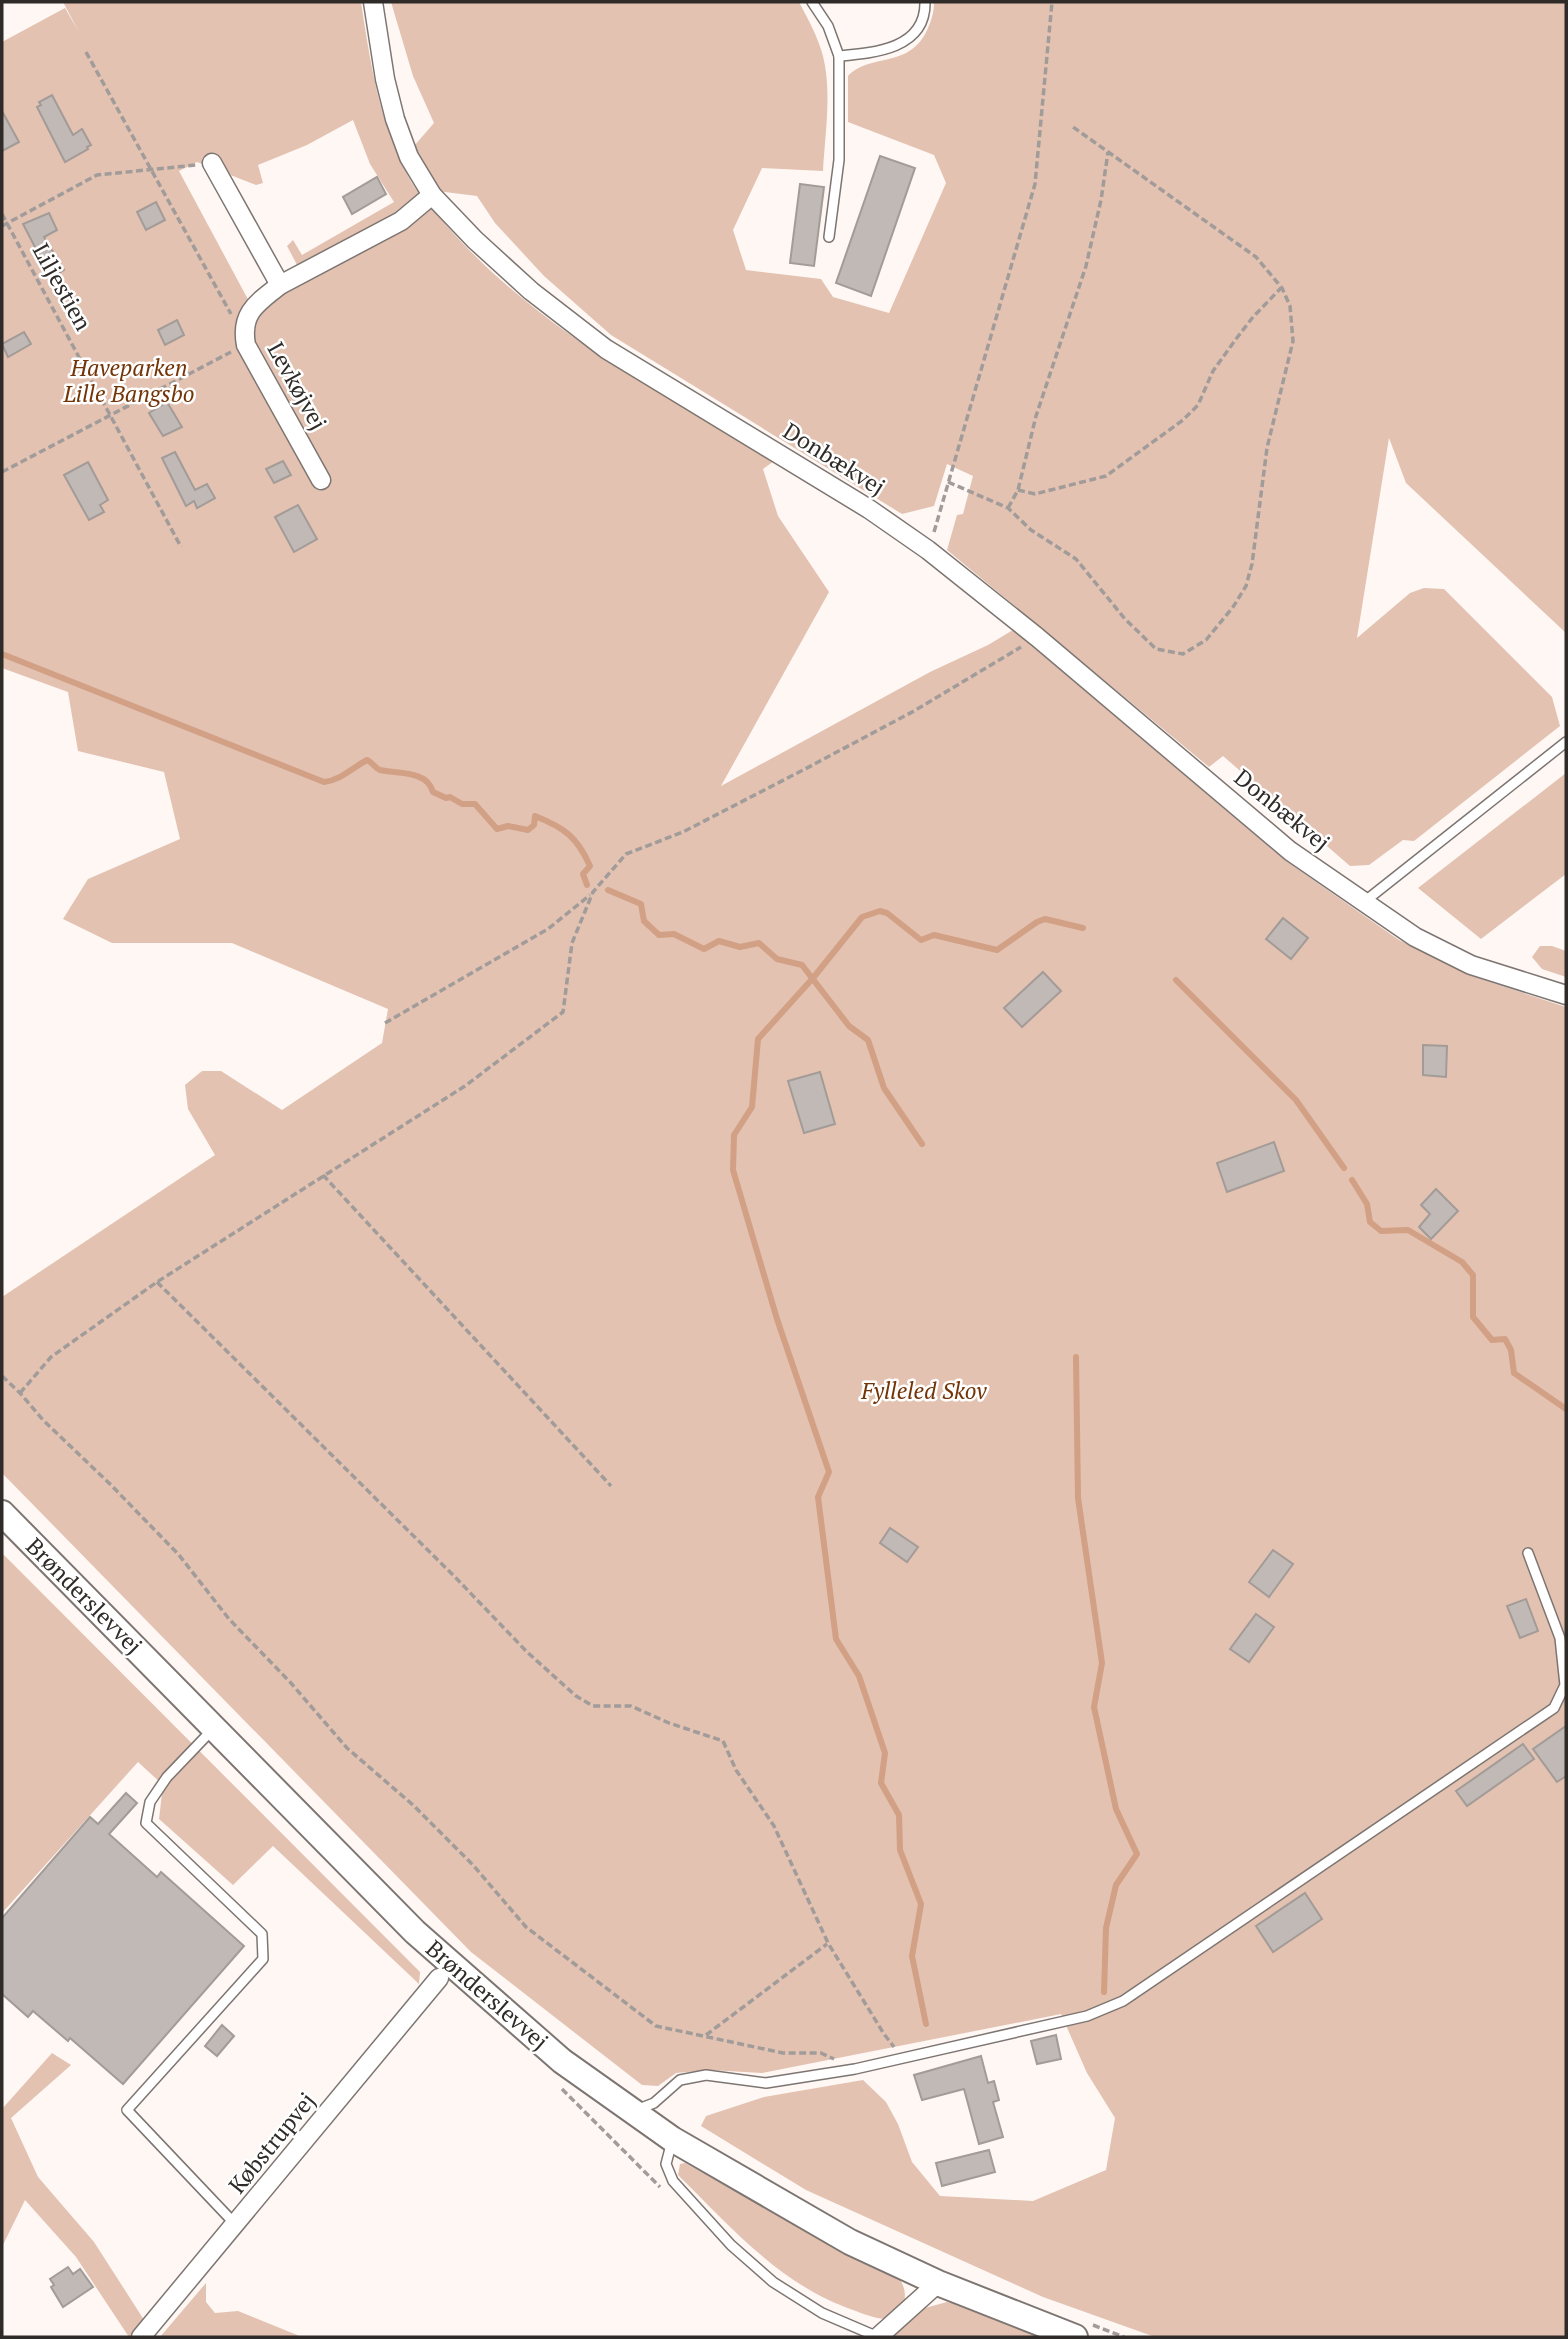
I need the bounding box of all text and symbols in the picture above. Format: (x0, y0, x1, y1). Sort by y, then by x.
street label: Liljestien (26, 238, 99, 336)
street label: Levkøjvej (261, 336, 334, 435)
park label: Haveparken Lille Bangsbo (62, 352, 195, 409)
street label: Donbækvej (778, 415, 891, 502)
street label: Donbækvej (1228, 762, 1337, 858)
park label: Fylleled Skov (860, 1375, 987, 1406)
street label: Brønderslevvej (20, 1531, 149, 1660)
street label: Brønderslevvej (420, 1933, 555, 2056)
street label: Købstrupvej (221, 2086, 322, 2200)

